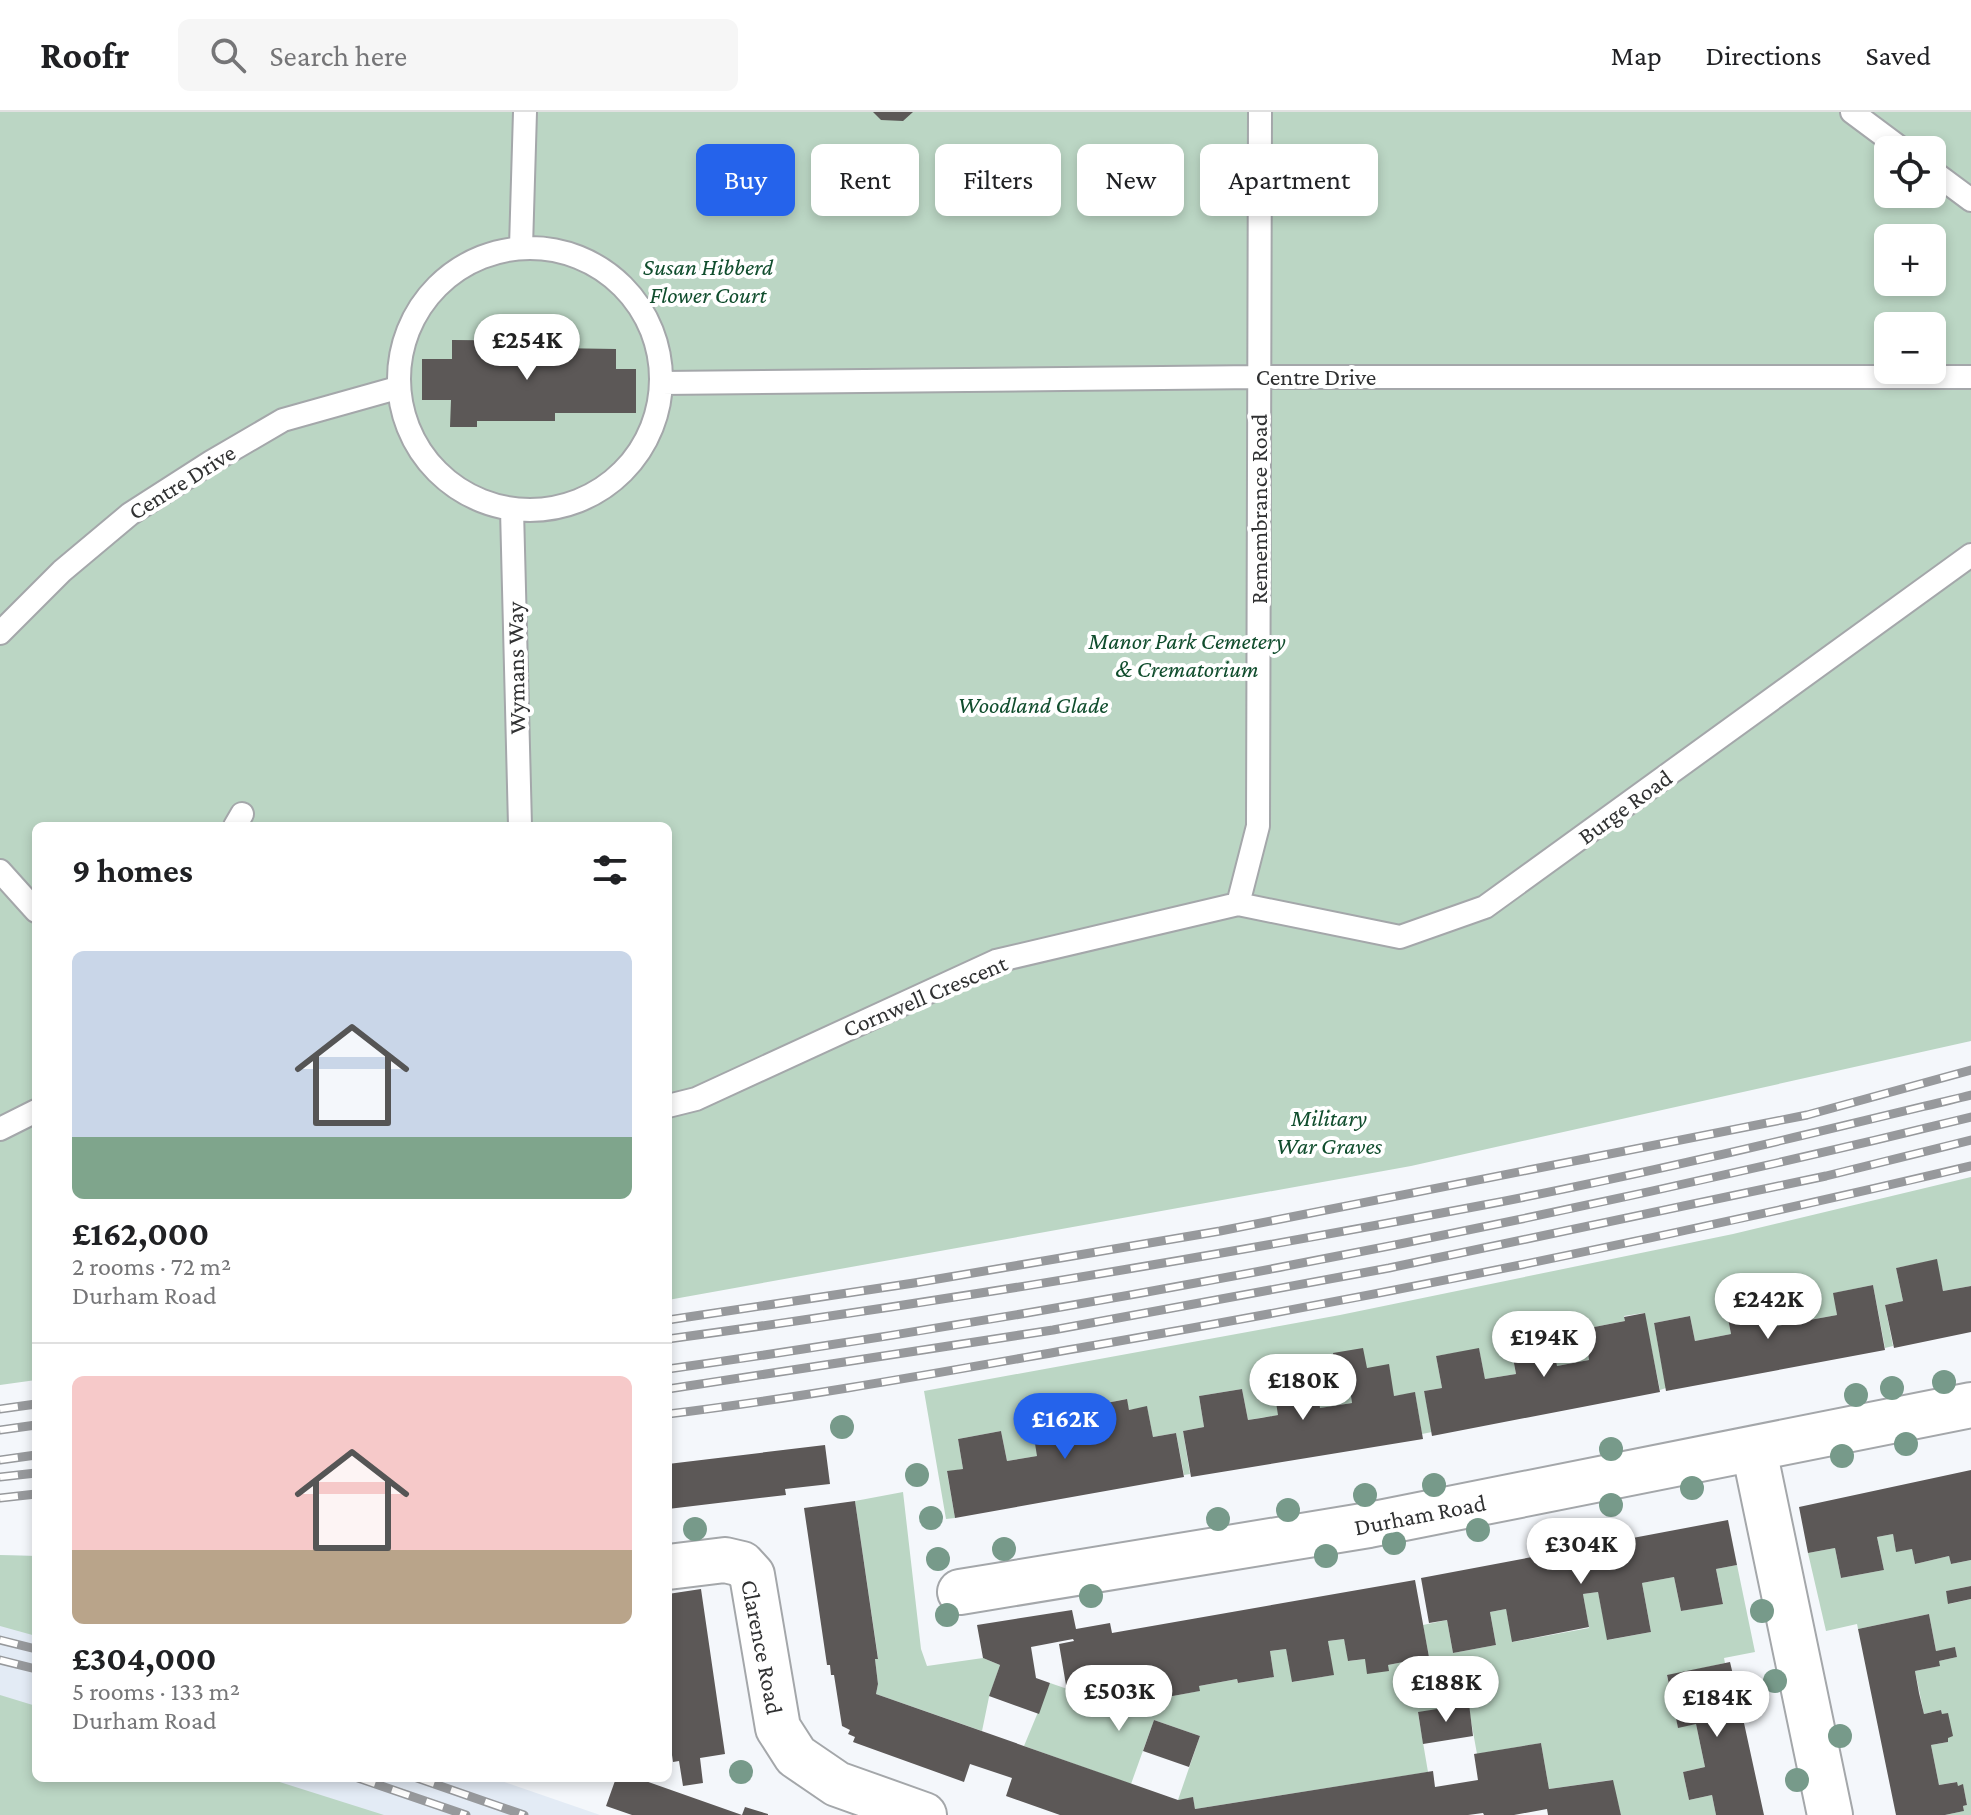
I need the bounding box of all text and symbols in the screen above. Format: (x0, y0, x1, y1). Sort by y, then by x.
search box (178, 19, 738, 91)
icon: search (206, 33, 250, 77)
text: Roofr (40, 34, 130, 76)
text: Search here (270, 39, 407, 72)
text: Map (1611, 40, 1662, 71)
text: Directions (1706, 40, 1821, 71)
text: Saved (1865, 40, 1931, 71)
map controls (1874, 136, 1946, 384)
button: locate (1874, 136, 1946, 208)
chip: Buy (696, 144, 795, 216)
chip: Rent (811, 144, 919, 216)
chip: Filters (935, 144, 1061, 216)
chip: New (1077, 144, 1184, 216)
chip: Apartment (1200, 144, 1378, 216)
button: + (1874, 224, 1946, 296)
park label: Susan Hibberd Flower Court (643, 253, 774, 308)
button: − (1874, 312, 1946, 384)
pin: £254K (471, 314, 583, 382)
text: £254K (492, 325, 562, 354)
street label: Centre Drive (1256, 363, 1376, 390)
street label: Remembrance Road (1245, 413, 1272, 604)
street label: Centre Drive (123, 438, 240, 525)
street label: Wymans Way (501, 600, 530, 735)
park label: Manor Park Cemetery & Crematorium (1087, 627, 1286, 682)
park label: Woodland Glade (958, 691, 1108, 718)
street label: Burge Road (1573, 763, 1677, 850)
icon: filters (588, 848, 632, 892)
text: 9 homes (72, 852, 193, 889)
street label: Cornwell Crescent (839, 948, 1012, 1042)
icon: home (280, 1003, 424, 1147)
park label: Military War Graves (1276, 1104, 1383, 1159)
text: £162,000 (72, 1215, 209, 1252)
text: 2 rooms · 72 m² (72, 1252, 231, 1281)
pin: £242K (1712, 1273, 1824, 1341)
text: Durham Road (72, 1281, 217, 1310)
text: £242K (1733, 1284, 1803, 1313)
pin: £194K (1488, 1311, 1600, 1379)
text: £194K (1510, 1322, 1578, 1351)
pin: £180K (1247, 1354, 1359, 1422)
text: £180K (1267, 1365, 1339, 1394)
pin: £162K (1009, 1393, 1121, 1461)
text: £162K (1031, 1404, 1099, 1433)
icon: home (280, 1428, 424, 1572)
street label: Durham Road (1352, 1488, 1488, 1541)
pin: £304K (1525, 1518, 1637, 1586)
text: £304K (1545, 1529, 1617, 1558)
street label: Clarence Road (736, 1577, 789, 1717)
text: £304,000 (72, 1640, 216, 1677)
pin: £188K (1390, 1656, 1502, 1724)
pin: £503K (1063, 1665, 1175, 1733)
text: £188K (1411, 1667, 1481, 1696)
pin: £184K (1661, 1671, 1773, 1739)
text: £503K (1083, 1676, 1155, 1705)
text: 5 rooms · 133 m² (72, 1677, 240, 1706)
text: £184K (1682, 1682, 1752, 1711)
text: Durham Road (72, 1706, 217, 1735)

